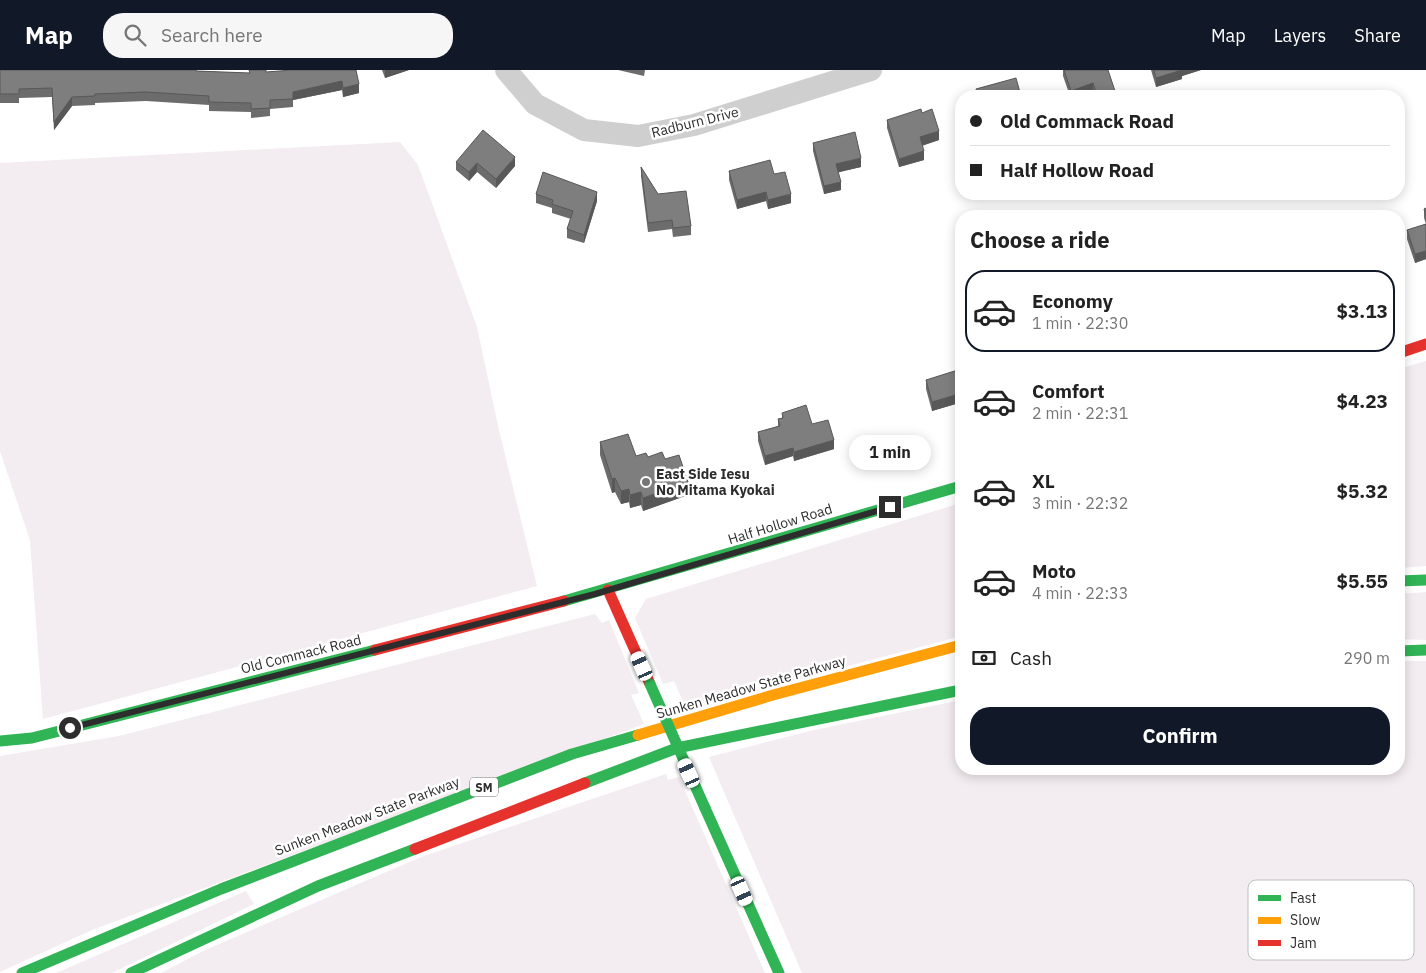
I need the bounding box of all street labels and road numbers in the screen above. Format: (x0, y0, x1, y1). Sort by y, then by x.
street label: Radburn Drive (649, 102, 741, 142)
street label: Half Hollow Road (726, 500, 834, 548)
street label: Old Commack Road (239, 630, 363, 678)
street label: Sunken Meadow State Parkway (654, 651, 848, 723)
street label: Sunken Meadow State Parkway (272, 772, 462, 860)
road number: SM (470, 778, 498, 796)

